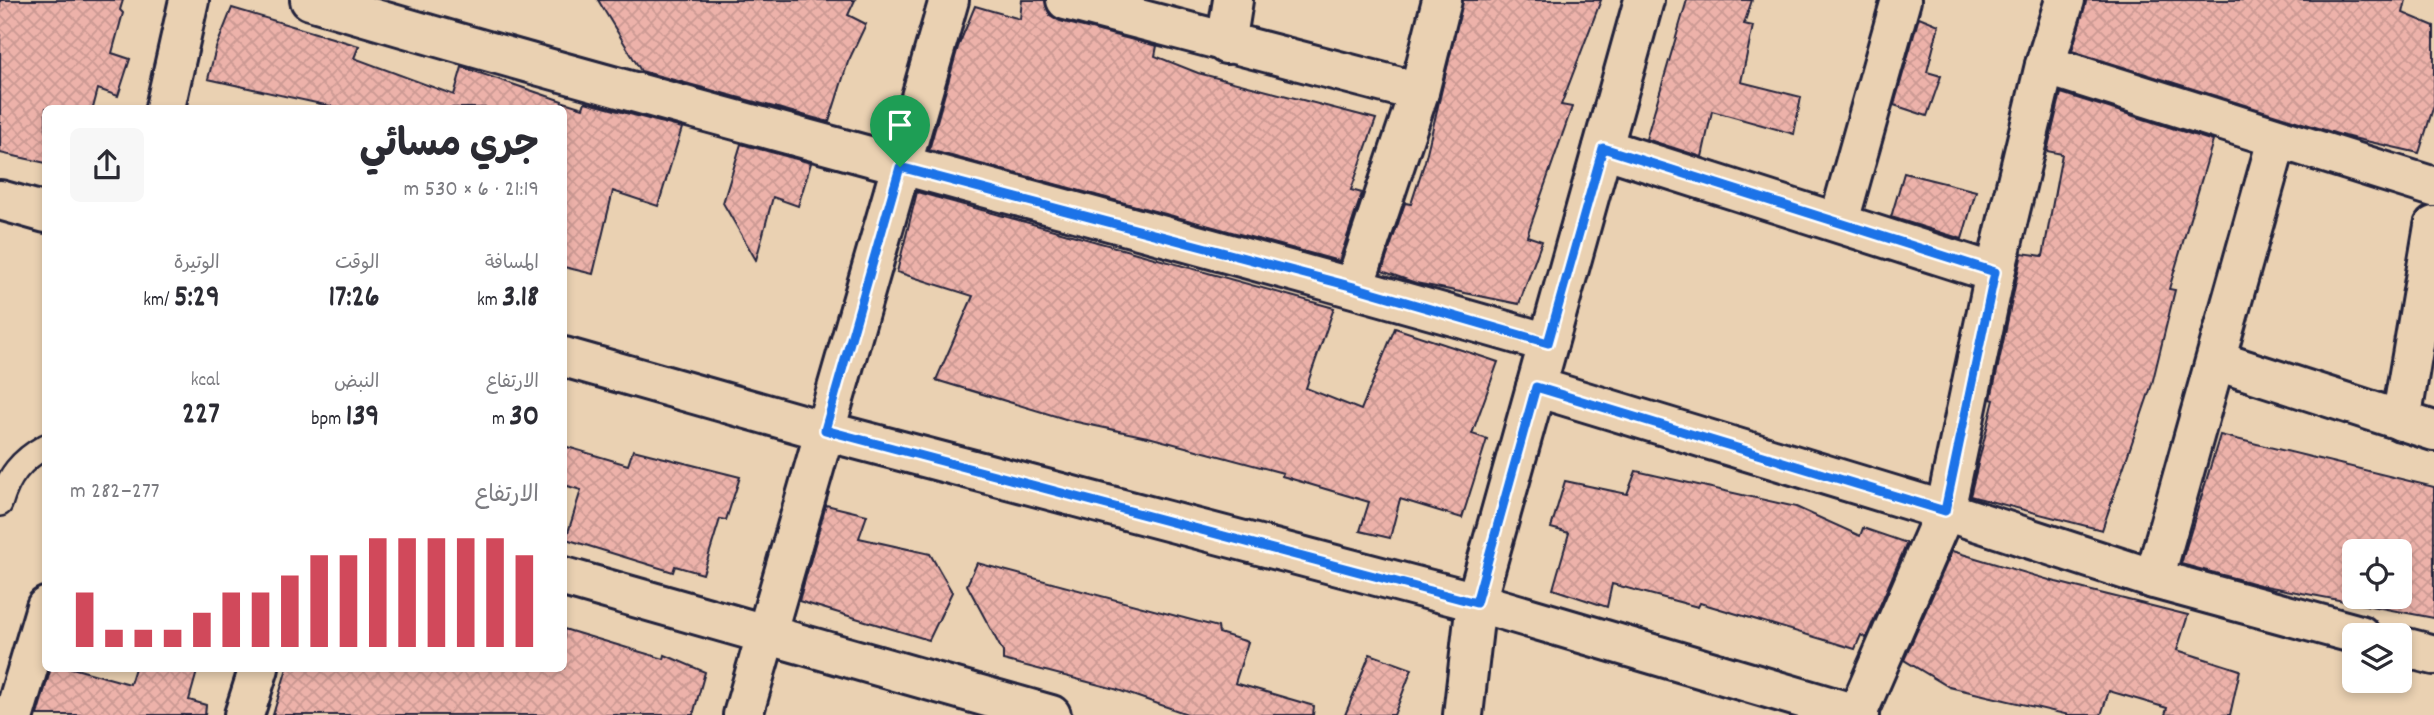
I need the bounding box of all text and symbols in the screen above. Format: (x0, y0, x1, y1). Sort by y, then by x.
pin (870, 95, 930, 167)
icon: arrive (881, 106, 919, 144)
text: جري مسائي (360, 120, 539, 175)
button: share (70, 128, 144, 202)
text: 21:19 · 6 × 530 m (403, 174, 539, 207)
text: الوتيرة (174, 251, 220, 278)
text: الوقت (335, 251, 379, 278)
text: المسافة (485, 251, 539, 278)
text: 5:29 (174, 278, 220, 321)
text: 17:26 (328, 278, 379, 321)
text: 3.18 (502, 278, 539, 321)
text: /km (143, 288, 174, 315)
text: km (477, 288, 502, 315)
text: kcal (191, 368, 220, 395)
text: النبض (334, 370, 379, 397)
text: الارتفاع (486, 370, 539, 397)
text: 227 (182, 395, 220, 438)
text: 139 (346, 397, 379, 440)
text: 30 (509, 397, 539, 440)
text: bpm (311, 407, 346, 434)
text: m (492, 407, 509, 434)
text: 277–282 m (70, 476, 160, 509)
text: الارتفاع (475, 480, 539, 513)
map controls (2342, 539, 2412, 693)
button: locate (2342, 539, 2412, 609)
button: layers (2342, 623, 2412, 693)

